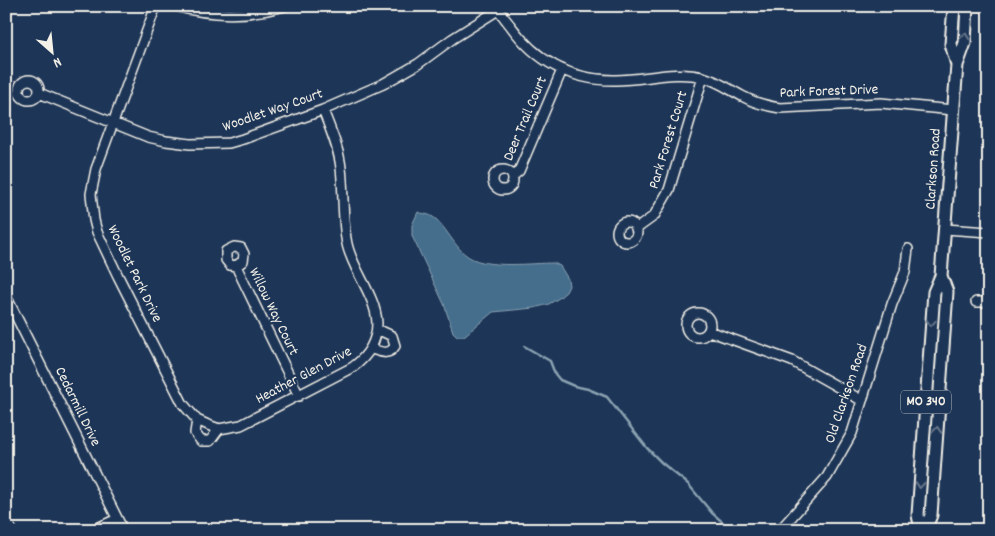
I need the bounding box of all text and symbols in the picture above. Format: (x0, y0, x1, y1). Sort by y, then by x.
north arrow (28, 28, 78, 78)
one-way arrow (959, 32, 970, 40)
text: N (49, 51, 65, 72)
street label: Deer Trail Court (498, 73, 554, 165)
street label: Park Forest Drive (779, 79, 879, 105)
street label: Woodlet Way Court (220, 83, 327, 138)
street label: Park Forest Court (644, 88, 694, 192)
street label: Clarkson Road (920, 128, 948, 210)
street label: Woodlet Park Drive (101, 222, 167, 327)
street label: Willow Way Court (242, 264, 304, 360)
one-way arrow (926, 319, 937, 327)
street label: Heather Glen Drive (252, 341, 356, 411)
street label: Old Clarkson Road (820, 341, 874, 447)
street label: Cedarmill Drive (48, 363, 106, 451)
road number: MO 340 (901, 391, 951, 414)
one-way arrow (931, 425, 942, 433)
one-way arrow (915, 481, 926, 489)

